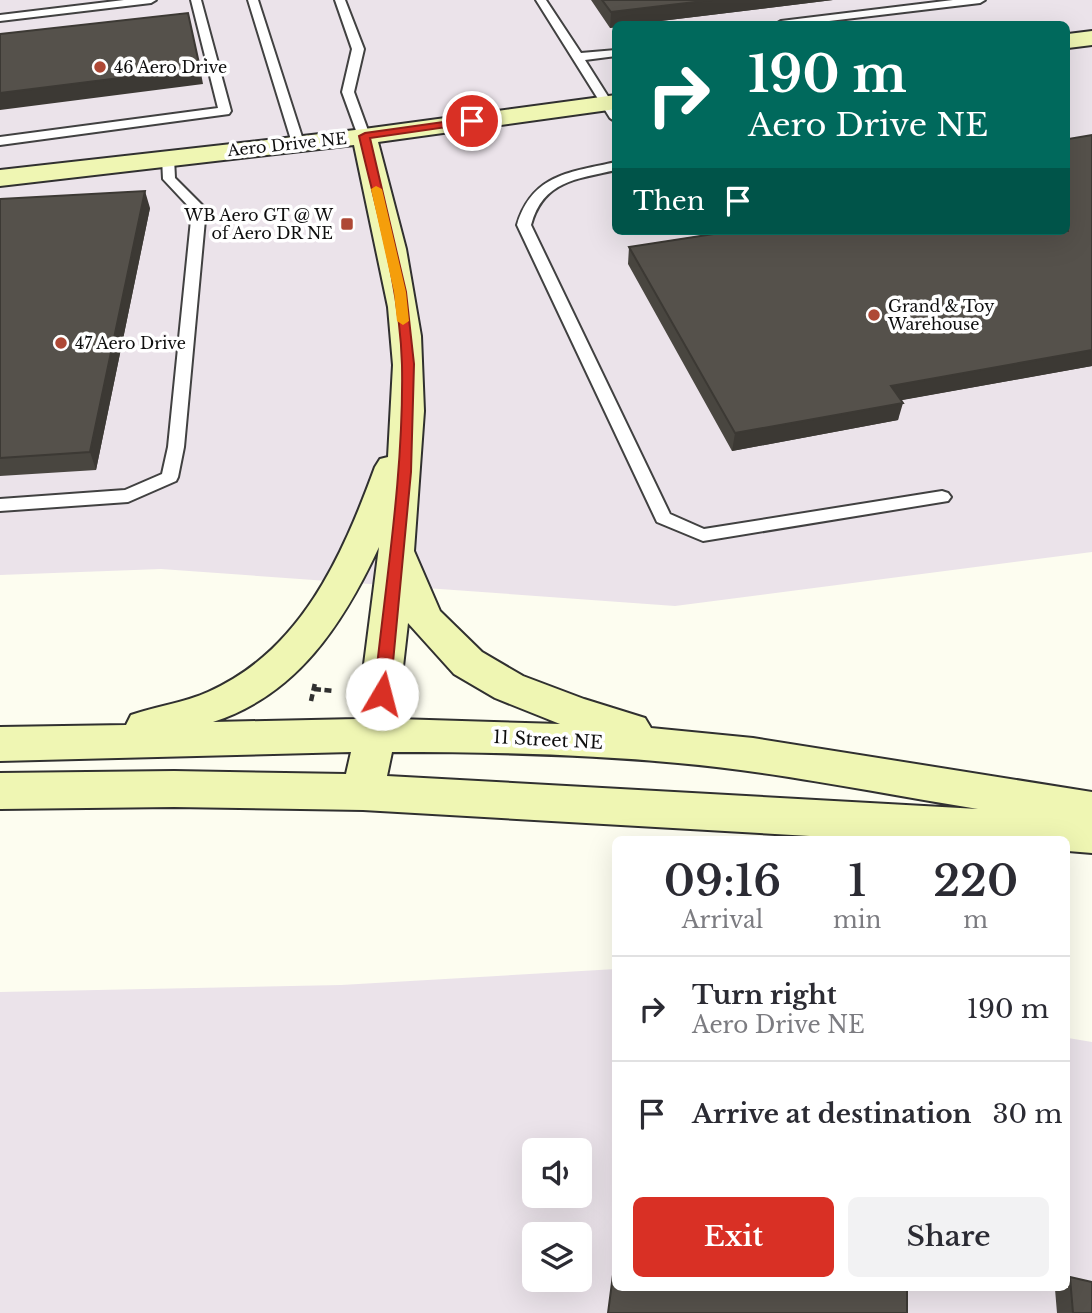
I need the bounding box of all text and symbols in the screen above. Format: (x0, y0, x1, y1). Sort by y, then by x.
text: 190 m (748, 44, 907, 105)
icon: right (633, 49, 724, 140)
place label: 46 Aero Drive (114, 57, 227, 77)
marker: 46 Aero Drive (92, 59, 108, 75)
pin (442, 91, 502, 151)
icon: arrive (453, 102, 491, 140)
text: Aero Drive NE (748, 105, 988, 145)
street label: Aero Drive NE (225, 128, 348, 160)
icon: arrive (719, 182, 757, 220)
text: Then (633, 185, 705, 217)
place label: WB Aero GT @ W of Aero DR NE (183, 205, 333, 243)
marker: WB Aero GT @ W of Aero DR NE (339, 216, 355, 232)
place label: Grand & Toy Warehouse (887, 296, 995, 334)
marker: Grand & Toy Warehouse (866, 307, 882, 323)
place label: 47 Aero Drive (75, 333, 186, 353)
marker: 47 Aero Drive (53, 335, 69, 351)
position arrow (345, 657, 419, 731)
street label: 11 Street NE (493, 726, 603, 754)
text: 09:16 (664, 855, 781, 907)
text: 1 (848, 855, 866, 907)
text: 220 (933, 855, 1018, 907)
text: Arrival (682, 906, 763, 934)
text: min (833, 906, 881, 934)
text: m (963, 906, 988, 934)
text: Turn right (692, 979, 837, 1011)
icon: right (633, 990, 671, 1028)
text: 190 m (967, 993, 1049, 1025)
text: Aero Drive NE (692, 1011, 865, 1039)
icon: arrive (633, 1095, 671, 1133)
text: Arrive at destination (692, 1098, 972, 1130)
text: 30 m (993, 1098, 1062, 1130)
map controls (522, 1138, 592, 1292)
button: sound (522, 1138, 592, 1208)
button: Exit (633, 1197, 834, 1277)
button: Share (848, 1197, 1049, 1277)
button: layers (522, 1222, 592, 1292)

